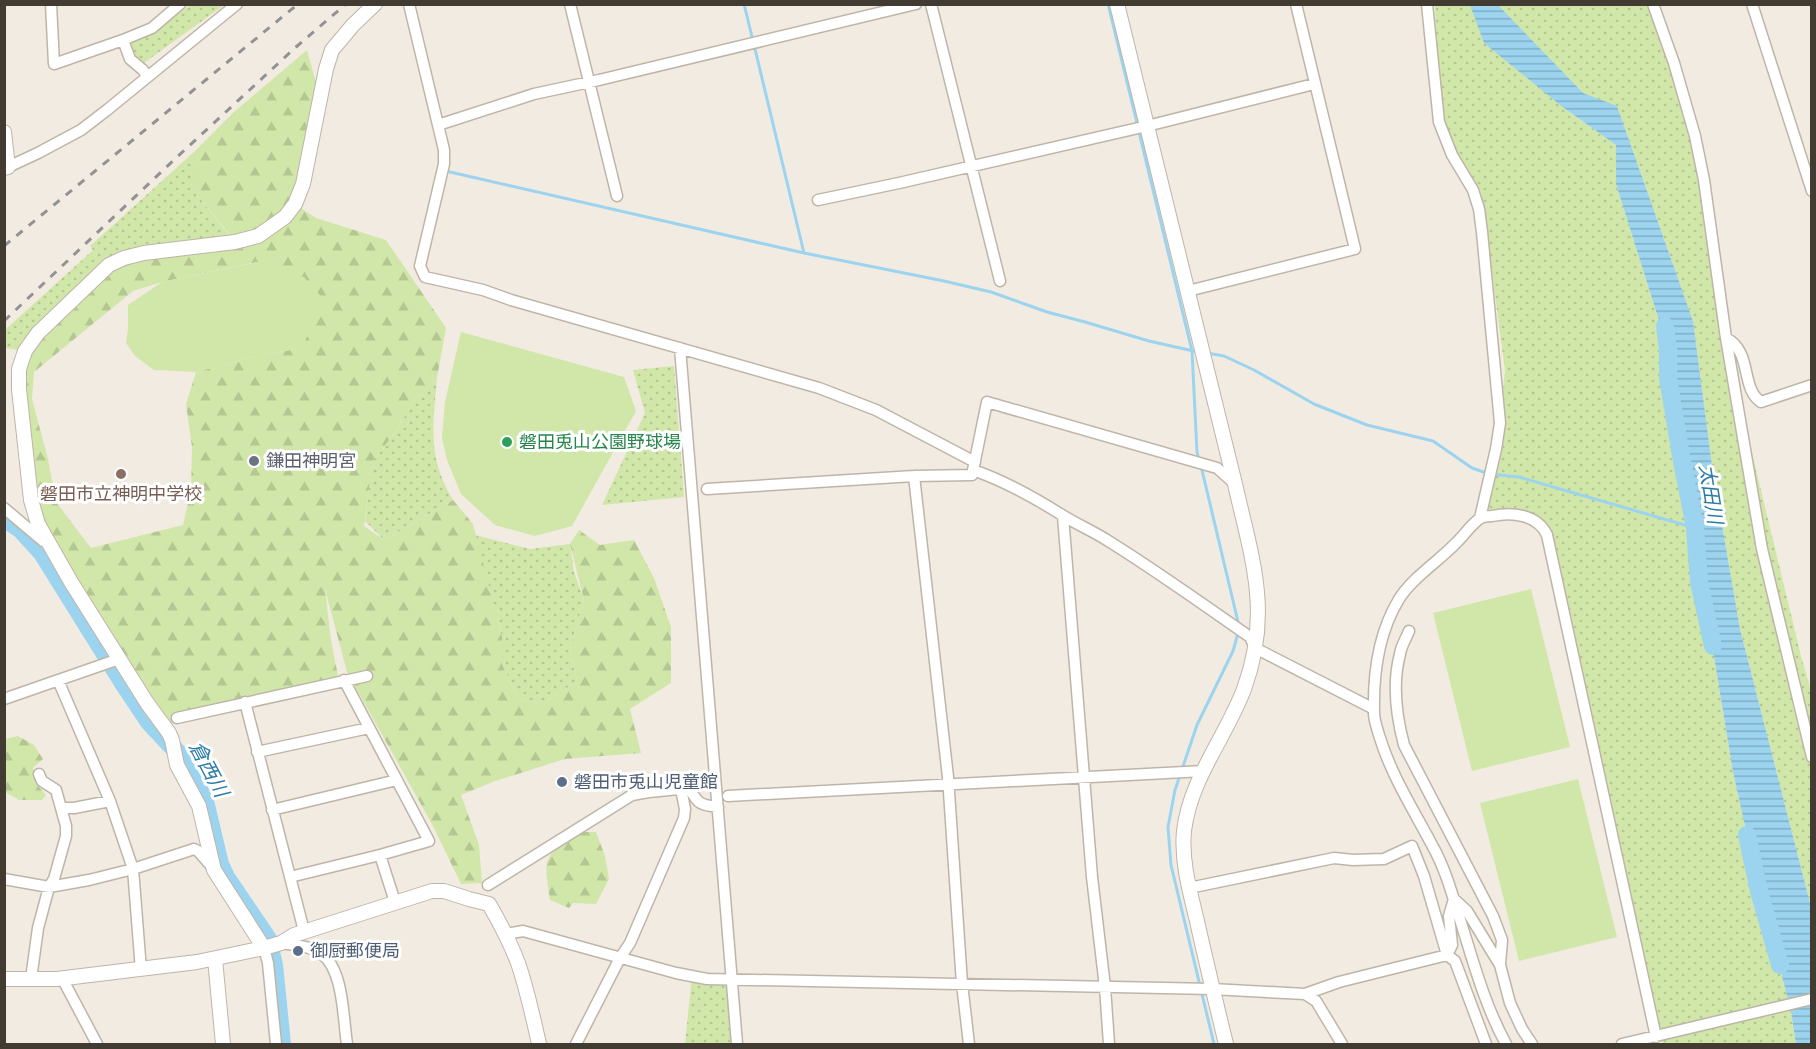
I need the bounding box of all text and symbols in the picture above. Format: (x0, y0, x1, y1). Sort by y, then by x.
place label: 磐田兎山公園野球場 (519, 431, 681, 453)
marker: 磐田兎山公園野球場 (500, 435, 514, 449)
place label: 鎌田神明宮 (266, 450, 356, 472)
marker: 鎌田神明宮 (247, 454, 261, 468)
water label: 太田川 (1694, 462, 1728, 527)
marker: 磐田市立神明中学校 (114, 467, 128, 481)
place label: 磐田市立神明中学校 (40, 483, 202, 505)
water label: 倉西川 (184, 737, 235, 803)
place label: 磐田市兎山児童館 (574, 771, 718, 793)
marker: 磐田市兎山児童館 (555, 775, 569, 789)
place label: 御厨郵便局 (310, 940, 400, 962)
marker: 御厨郵便局 (291, 944, 305, 958)

